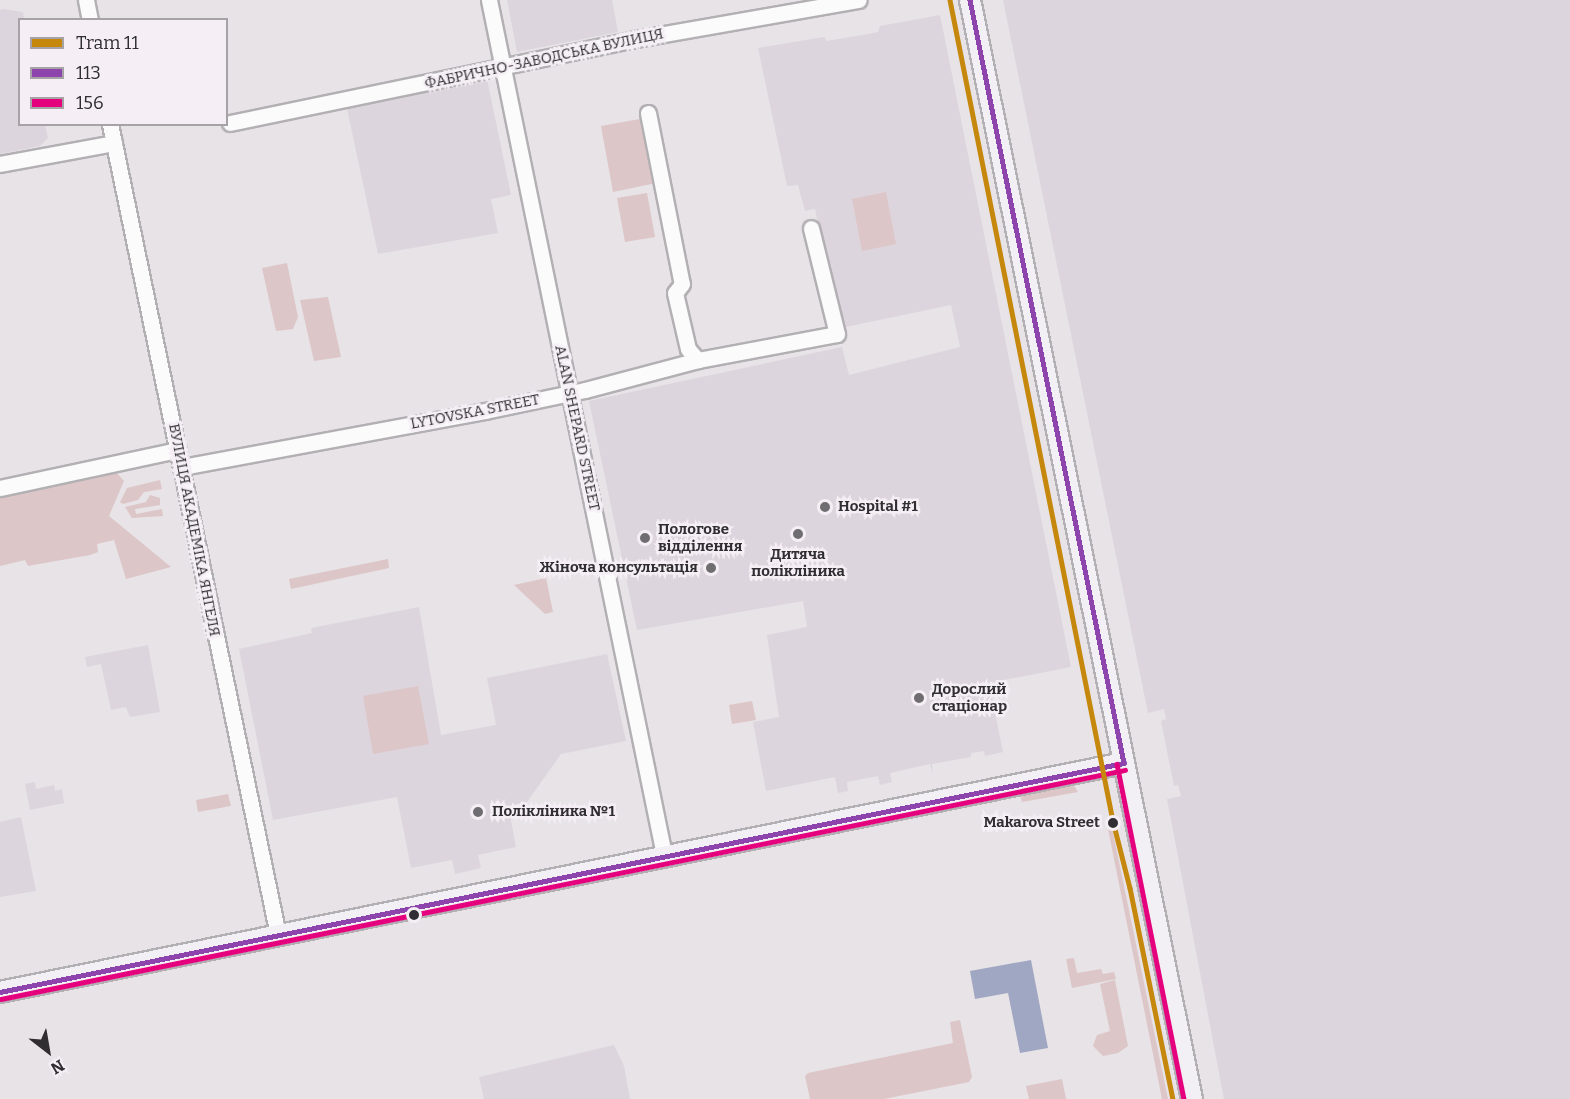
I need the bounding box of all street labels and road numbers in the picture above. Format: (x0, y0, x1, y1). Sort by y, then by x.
street label: ФАБРИЧНО-ЗАВОДСЬКА ВУЛИЦЯ (423, 25, 665, 93)
street label: ALAN SHEPARD STREET (551, 344, 603, 512)
street label: LYTOVSKA STREET (409, 391, 541, 433)
street label: ВУЛИЦЯ АКАДЕМІКА ЯНГЕЛЯ (165, 422, 223, 638)

